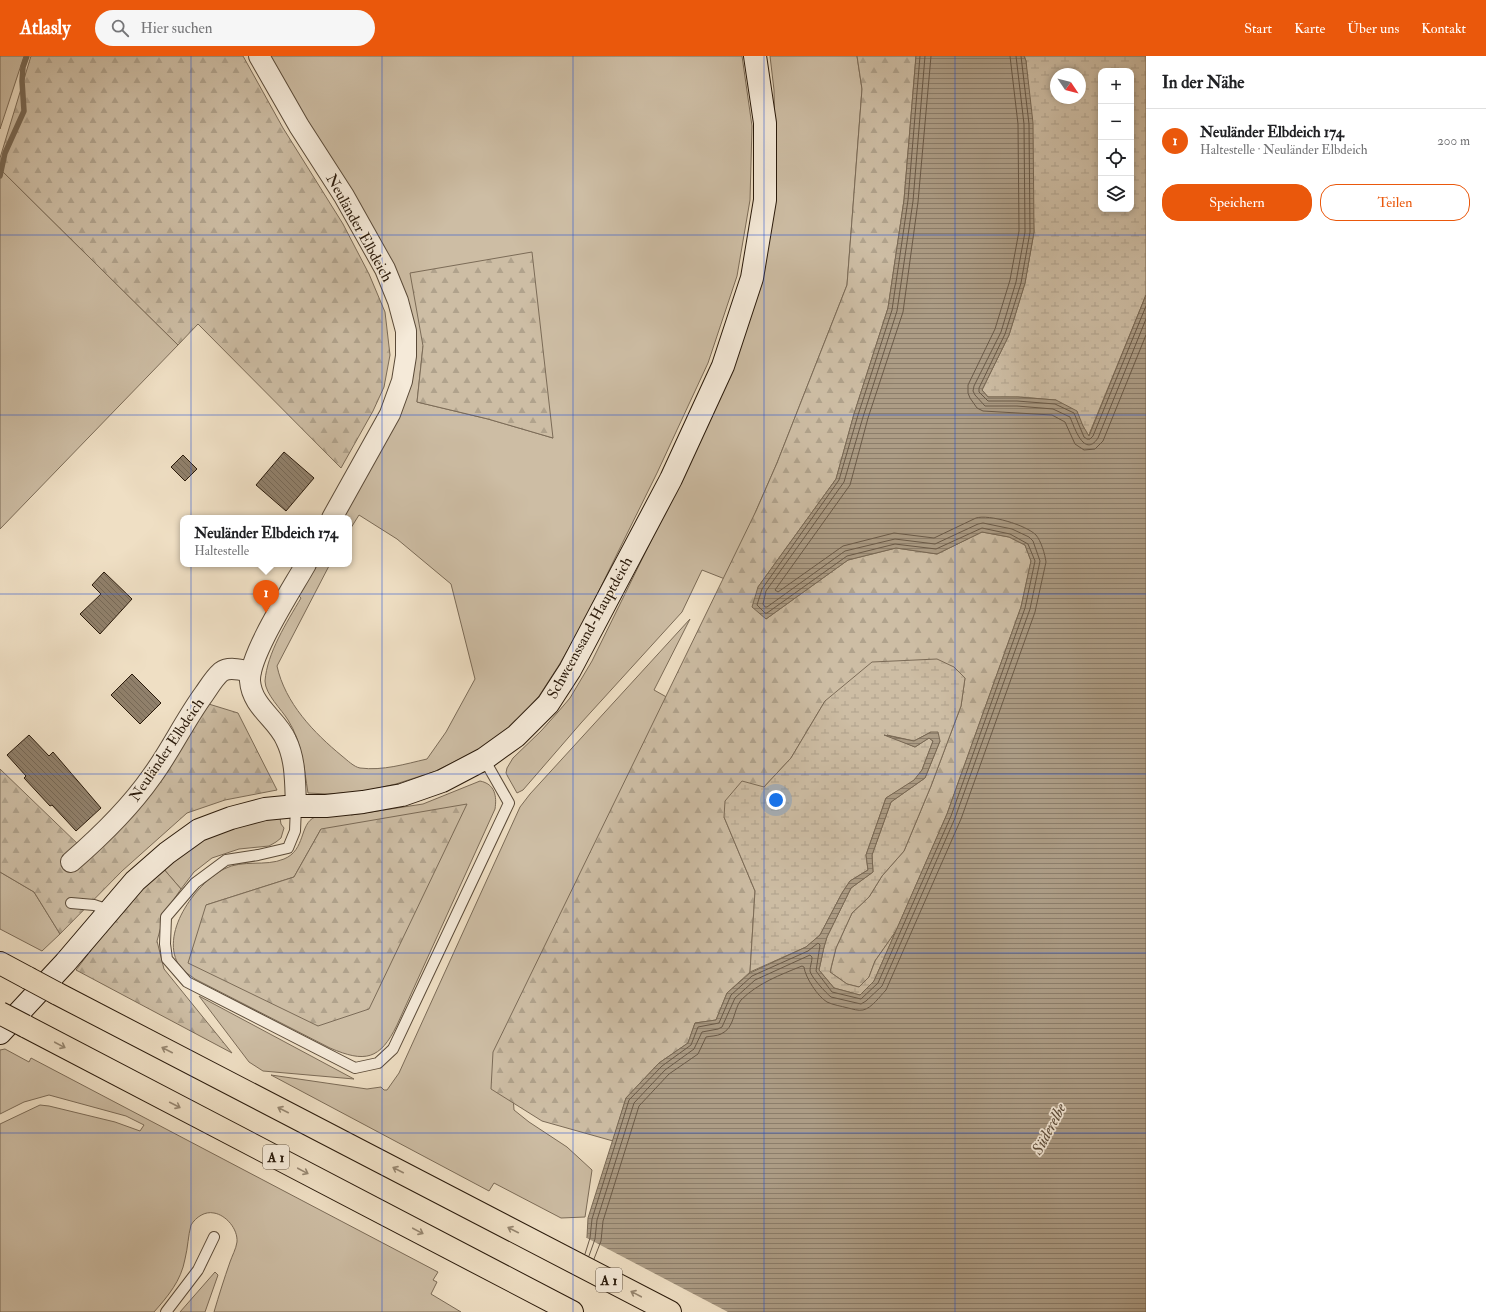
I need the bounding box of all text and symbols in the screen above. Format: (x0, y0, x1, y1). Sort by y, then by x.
search box (95, 10, 375, 46)
text: Atlasly (20, 16, 71, 40)
icon: search (109, 17, 131, 39)
text: Hier suchen (141, 19, 213, 38)
text: Start (1244, 20, 1272, 37)
text: Karte (1294, 20, 1325, 37)
text: Über uns (1347, 20, 1399, 37)
text: Kontakt (1421, 20, 1466, 37)
north arrow (1050, 68, 1086, 104)
map controls (1098, 68, 1134, 212)
button: + (1098, 68, 1134, 104)
text: In der Nähe (1162, 72, 1244, 93)
button: − (1098, 104, 1134, 140)
text: Neuländer Elbdeich 174 (1200, 123, 1344, 142)
text: 1 (1173, 133, 1177, 149)
text: 200 m (1437, 133, 1470, 149)
button: locate (1098, 140, 1134, 176)
text: Haltestelle · Neuländer Elbdeich (1200, 142, 1368, 158)
street label: Neuländer Elbdeich (321, 171, 397, 285)
button: layers (1098, 176, 1134, 212)
button: Speichern (1162, 184, 1312, 221)
button: Teilen (1320, 184, 1470, 221)
popup (180, 515, 352, 567)
text: Neuländer Elbdeich 174 (194, 524, 338, 543)
text: Haltestelle (194, 543, 249, 559)
street label: Schweenssand-Hauptdeich (543, 554, 638, 703)
pin: 1 (253, 580, 279, 613)
street label: Neuländer Elbdeich (125, 695, 209, 805)
your location (766, 790, 786, 810)
one-way arrow (53, 1042, 65, 1049)
one-way arrow (161, 1046, 173, 1054)
water label: Süderelbe (1027, 1099, 1071, 1159)
one-way arrow (169, 1102, 181, 1109)
one-way arrow (277, 1106, 289, 1113)
road number: A 1 (263, 1145, 289, 1169)
one-way arrow (392, 1166, 404, 1173)
one-way arrow (297, 1168, 309, 1175)
one-way arrow (508, 1226, 520, 1233)
one-way arrow (412, 1228, 424, 1236)
road number: A 1 (596, 1268, 622, 1292)
one-way arrow (630, 1290, 642, 1297)

